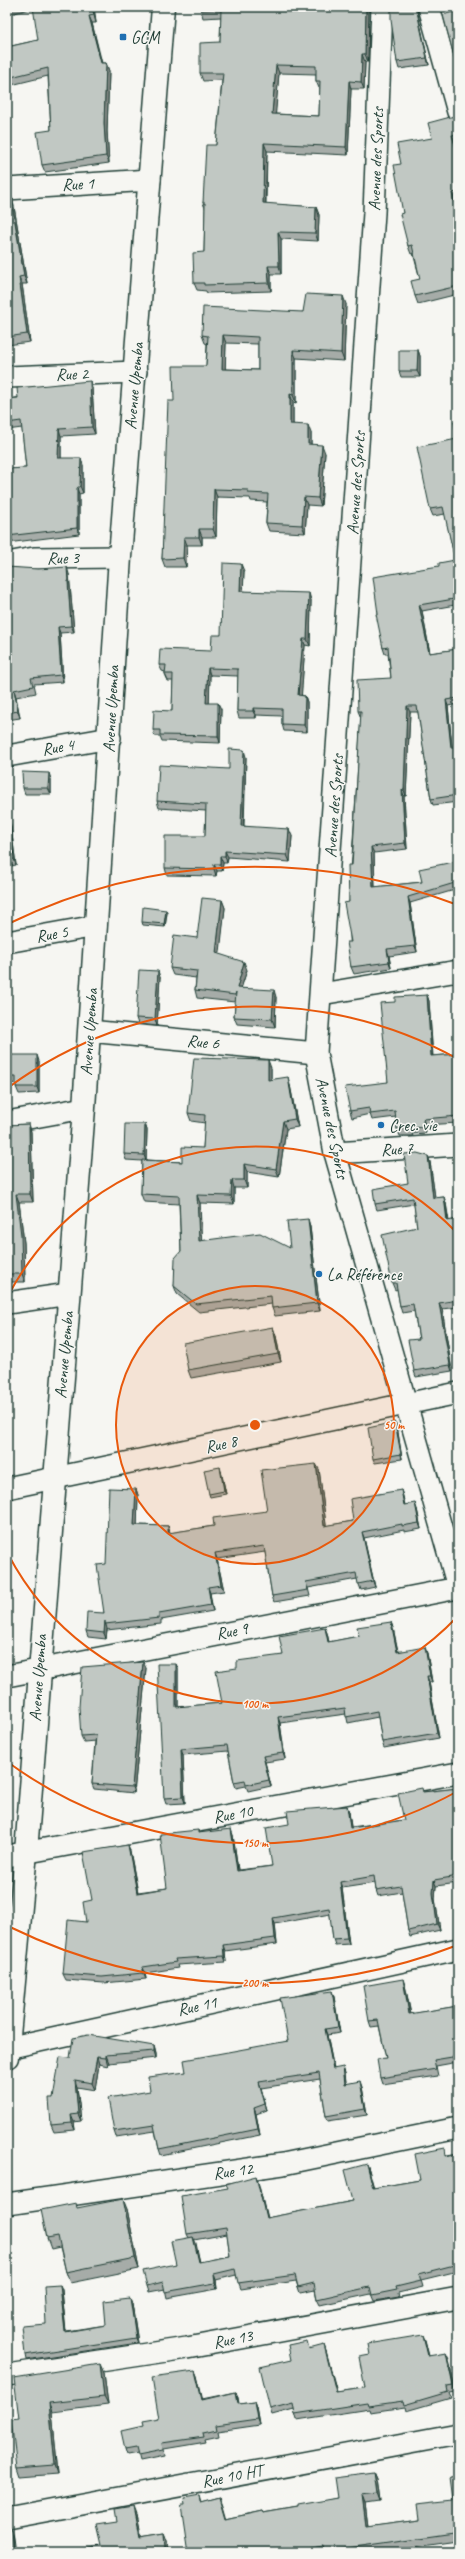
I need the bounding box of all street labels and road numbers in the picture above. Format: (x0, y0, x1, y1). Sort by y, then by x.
street label: Avenue des Sports (364, 106, 388, 211)
street label: Rue 1 (61, 173, 96, 195)
street label: Avenue Upemba (120, 341, 148, 430)
street label: Rue 2 (56, 363, 90, 385)
street label: Avenue des Sports (342, 429, 370, 535)
street label: Rue 3 (47, 547, 81, 569)
street label: Avenue Upemba (98, 664, 124, 753)
street label: Rue 4 (40, 733, 78, 760)
street label: Avenue des Sports (320, 752, 348, 858)
street label: Rue 5 (34, 921, 71, 947)
street label: Avenue Upemba (75, 987, 103, 1076)
street label: Rue 6 (186, 1030, 221, 1054)
street label: Avenue des Sports (311, 1075, 353, 1182)
street label: Rue 7 (380, 1137, 415, 1161)
street label: Avenue Upemba (50, 1310, 78, 1399)
street label: Rue 8 (203, 1430, 241, 1458)
street label: Rue 9 (214, 1617, 251, 1644)
street label: Avenue Upemba (24, 1633, 52, 1722)
street label: Rue 10 (212, 1800, 256, 1828)
street label: Rue 11 (175, 1991, 220, 2020)
street label: Rue 12 (212, 2158, 256, 2184)
street label: Rue 13 (211, 2325, 256, 2353)
street label: Rue 10 HT (200, 2459, 268, 2492)

